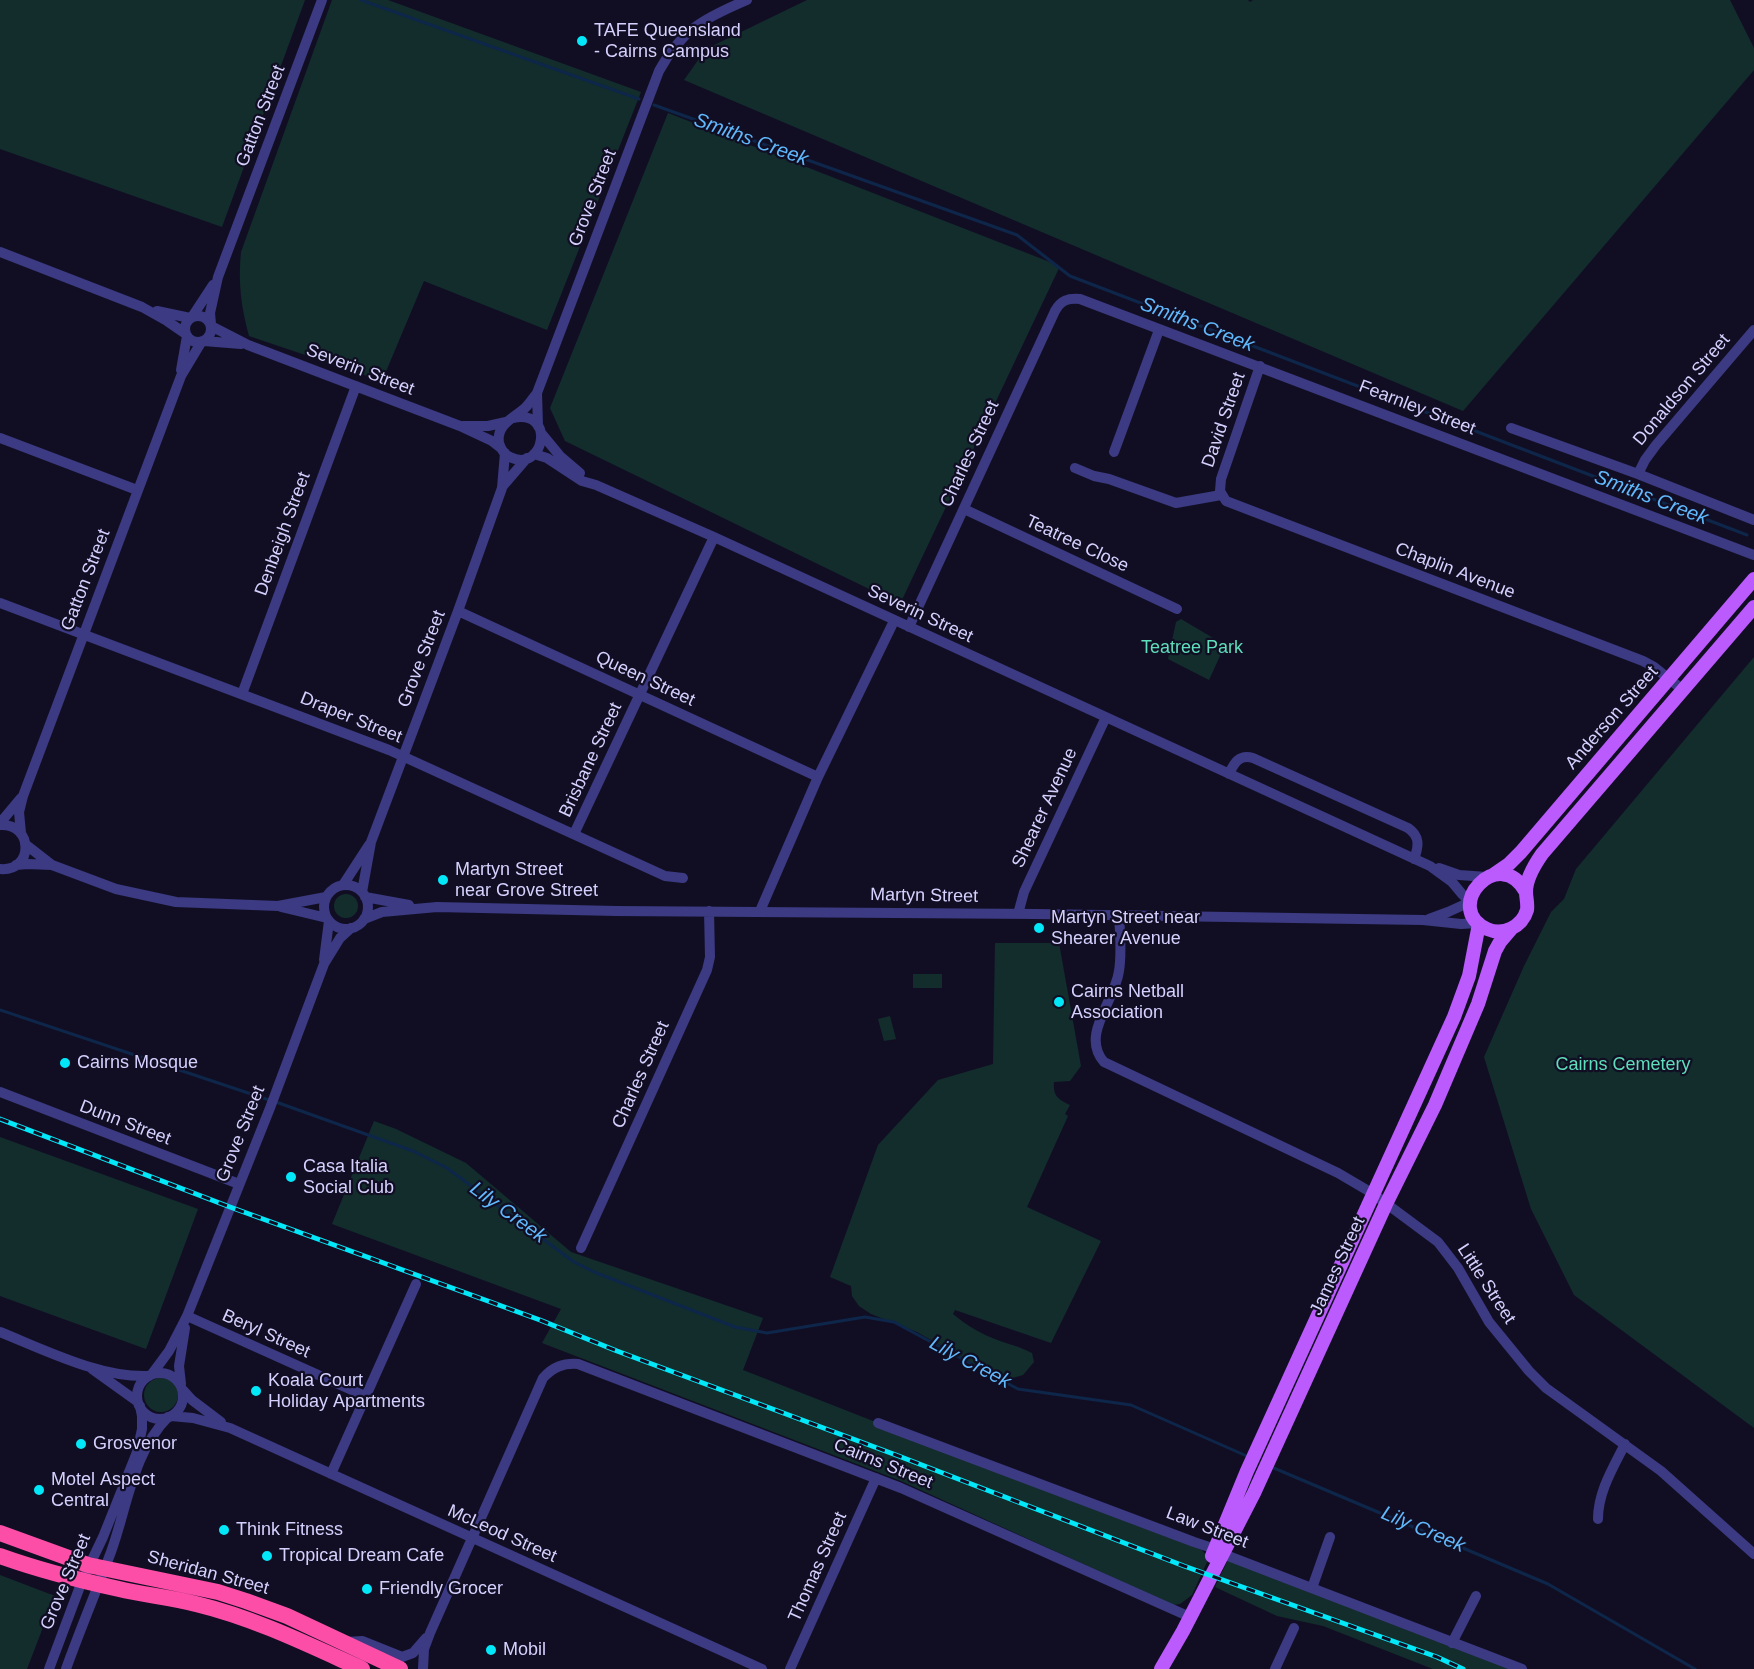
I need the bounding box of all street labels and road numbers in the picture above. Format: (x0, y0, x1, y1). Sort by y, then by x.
street label: Gatton Street (232, 62, 290, 170)
street label: Grove Street (565, 146, 621, 250)
street label: Donaldson Street (1629, 330, 1735, 450)
street label: Severin Street (303, 339, 417, 401)
street label: David Street (1198, 370, 1250, 470)
street label: Fearnley Street (1356, 376, 1478, 440)
street label: Charles Street (936, 397, 1004, 511)
street label: Denbeigh Street (251, 469, 315, 599)
street label: Teatree Close (1022, 511, 1132, 577)
street label: Gatton Street (57, 526, 115, 634)
street label: Chaplin Avenue (1392, 538, 1518, 604)
street label: Severin Street (864, 580, 976, 648)
street label: Grove Street (394, 607, 450, 711)
street label: Queen Street (592, 647, 698, 711)
street label: Anderson Street (1561, 662, 1663, 774)
street label: Draper Street (297, 688, 405, 748)
street label: Brisbane Street (555, 699, 627, 821)
street label: Shearer Avenue (1008, 745, 1082, 871)
street label: Martyn Street (870, 884, 978, 908)
street label: Charles Street (608, 1018, 674, 1132)
street label: Grove Street (212, 1083, 270, 1185)
street label: Dunn Street (76, 1096, 174, 1150)
street label: James Street (1306, 1213, 1370, 1319)
street label: Little Street (1452, 1240, 1520, 1328)
street label: Beryl Street (219, 1305, 313, 1363)
street label: Cairns Street (830, 1434, 936, 1494)
street label: McLeod Street (444, 1500, 560, 1568)
street label: Law Street (1163, 1502, 1251, 1554)
street label: Thomas Street (784, 1509, 852, 1625)
street label: Grove Street (36, 1531, 96, 1633)
street label: Sheridan Street (145, 1546, 271, 1600)

